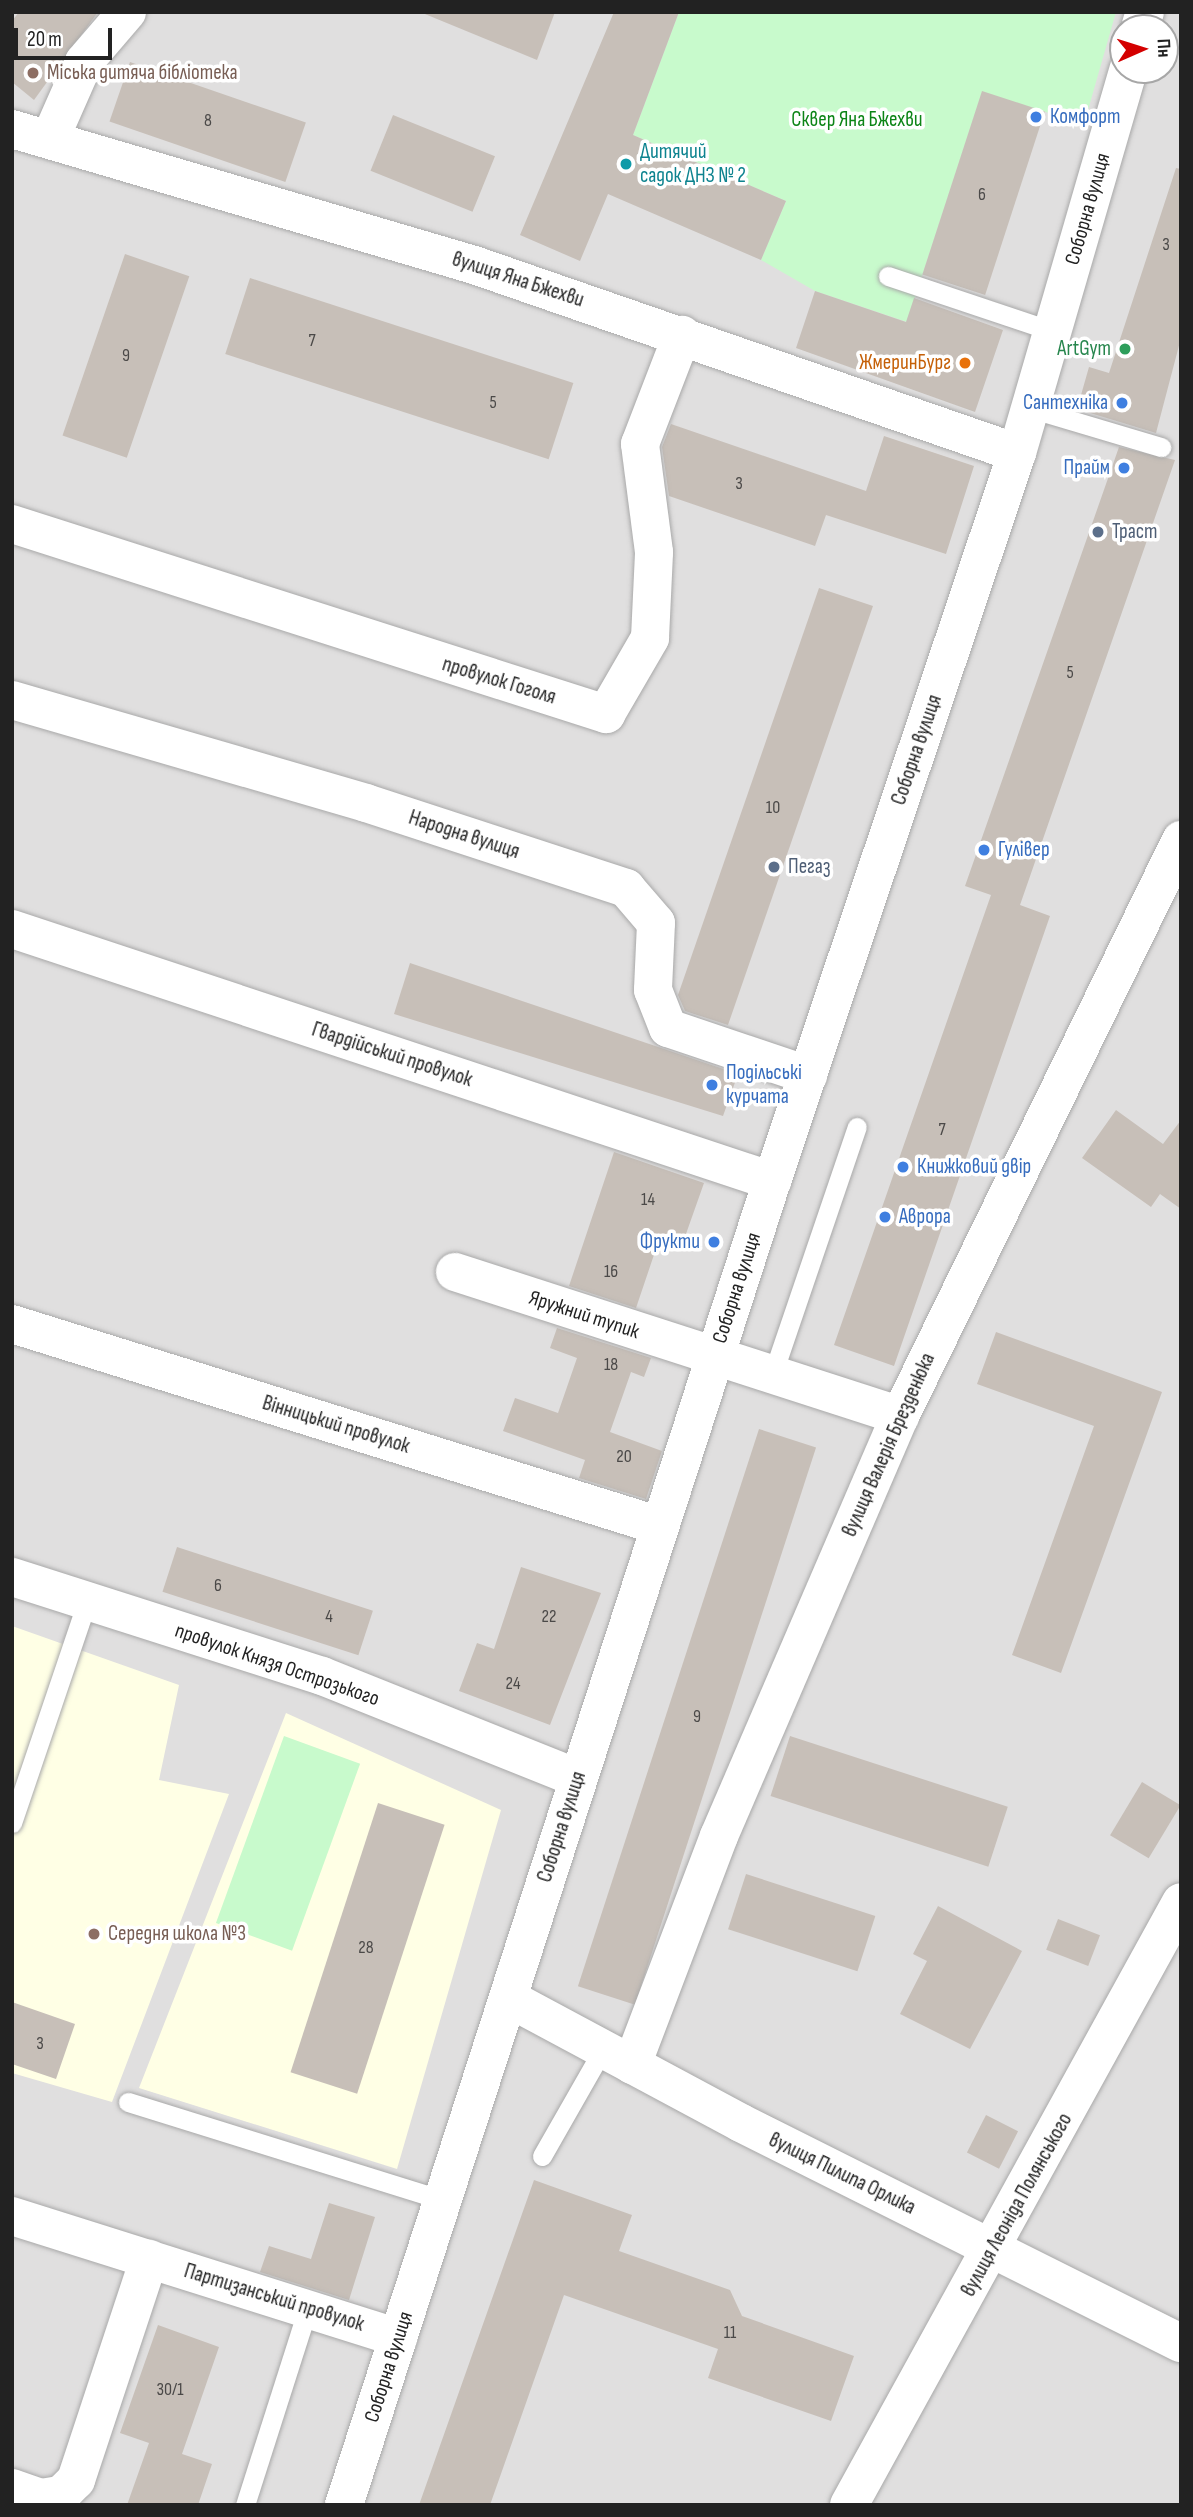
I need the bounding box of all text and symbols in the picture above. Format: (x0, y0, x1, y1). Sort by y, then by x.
scale bar (18, 14, 116, 58)
north arrow (1109, 14, 1179, 84)
text: 20 m (27, 27, 62, 52)
text: Пн (1152, 38, 1175, 58)
place label: Міська дитяча бібліотека (47, 60, 238, 86)
marker: Міська дитяча бібліотека (25, 65, 41, 81)
place label: Комфорт (1050, 104, 1120, 130)
park label: Сквер Яна Бжехви (791, 107, 923, 133)
marker: Комфорт (1028, 109, 1044, 125)
house number: 8 (204, 110, 212, 132)
place label: Дитячий садок ДНЗ № 2 (640, 139, 746, 189)
street label: Соборна вулиця (1060, 150, 1116, 268)
marker: Дитячий садок ДНЗ № 2 (618, 156, 634, 172)
house number: 6 (978, 184, 986, 206)
house number: 3 (1162, 234, 1170, 256)
street label: вулиця Яна Бжехви (449, 247, 587, 313)
house number: 7 (308, 330, 316, 352)
place label: ArtGym (1057, 336, 1111, 362)
marker: ArtGym (1117, 341, 1133, 357)
house number: 9 (122, 345, 130, 367)
place label: ЖмеринБург (859, 350, 951, 376)
marker: ЖмеринБург (957, 355, 973, 371)
place label: Сантехніка (1023, 390, 1108, 416)
house number: 5 (489, 392, 497, 414)
marker: Сантехніка (1114, 395, 1130, 411)
place label: Прайм (1064, 455, 1110, 481)
marker: Прайм (1116, 460, 1132, 476)
house number: 3 (735, 473, 743, 495)
place label: Траст (1112, 519, 1157, 545)
marker: Траст (1090, 524, 1106, 540)
street label: провулок Гоголя (439, 652, 559, 710)
house number: 5 (1066, 662, 1074, 684)
street label: Соборна вулиця (886, 692, 948, 808)
house number: 10 (766, 797, 780, 819)
street label: Народна вулиця (405, 805, 523, 865)
place label: Гулівер (998, 837, 1050, 863)
marker: Гулівер (976, 842, 992, 858)
place label: Пегаз (788, 854, 830, 880)
marker: Пегаз (766, 859, 782, 875)
street label: Гвардійський провулок (309, 1017, 475, 1093)
place label: Подільські курчата (726, 1060, 802, 1110)
marker: Подільські курчата (704, 1077, 720, 1093)
house number: 7 (938, 1119, 946, 1141)
place label: Книжковий двір (917, 1154, 1031, 1180)
marker: Книжковий двір (895, 1159, 911, 1175)
house number: 14 (641, 1189, 655, 1211)
place label: Аврора (899, 1204, 951, 1230)
marker: Аврора (877, 1209, 893, 1225)
place label: Фрукти (640, 1229, 700, 1255)
street label: Соборна вулиця (707, 1229, 767, 1347)
marker: Фрукти (706, 1234, 722, 1250)
house number: 16 (604, 1261, 618, 1283)
street label: Яружний тупик (526, 1285, 642, 1345)
street label: вулиця Валерія Брезденюка (837, 1349, 941, 1541)
house number: 18 (604, 1354, 618, 1376)
street label: Вінницький провулок (259, 1391, 413, 1459)
house number: 20 (616, 1446, 632, 1468)
house number: 6 (214, 1575, 222, 1597)
house number: 4 (325, 1606, 333, 1628)
house number: 22 (542, 1606, 556, 1628)
street label: провулок Князя Острозького (172, 1618, 382, 1712)
house number: 24 (506, 1673, 520, 1695)
house number: 9 (693, 1706, 701, 1728)
street label: Соборна вулиця (532, 1768, 592, 1886)
place label: Середня школа №3 (108, 1921, 246, 1947)
marker: Середня школа №3 (86, 1926, 102, 1942)
house number: 28 (358, 1937, 374, 1959)
house number: 3 (36, 2033, 44, 2055)
street label: вулиця Леоніда Полянського (956, 2109, 1078, 2301)
street label: вулиця Пилипа Орлика (765, 2128, 919, 2220)
street label: Партизанський провулок (181, 2259, 367, 2337)
street label: Соборна вулиця (359, 2308, 419, 2426)
house number: 11 (724, 2322, 736, 2344)
house number: 30/1 (156, 2379, 184, 2401)

